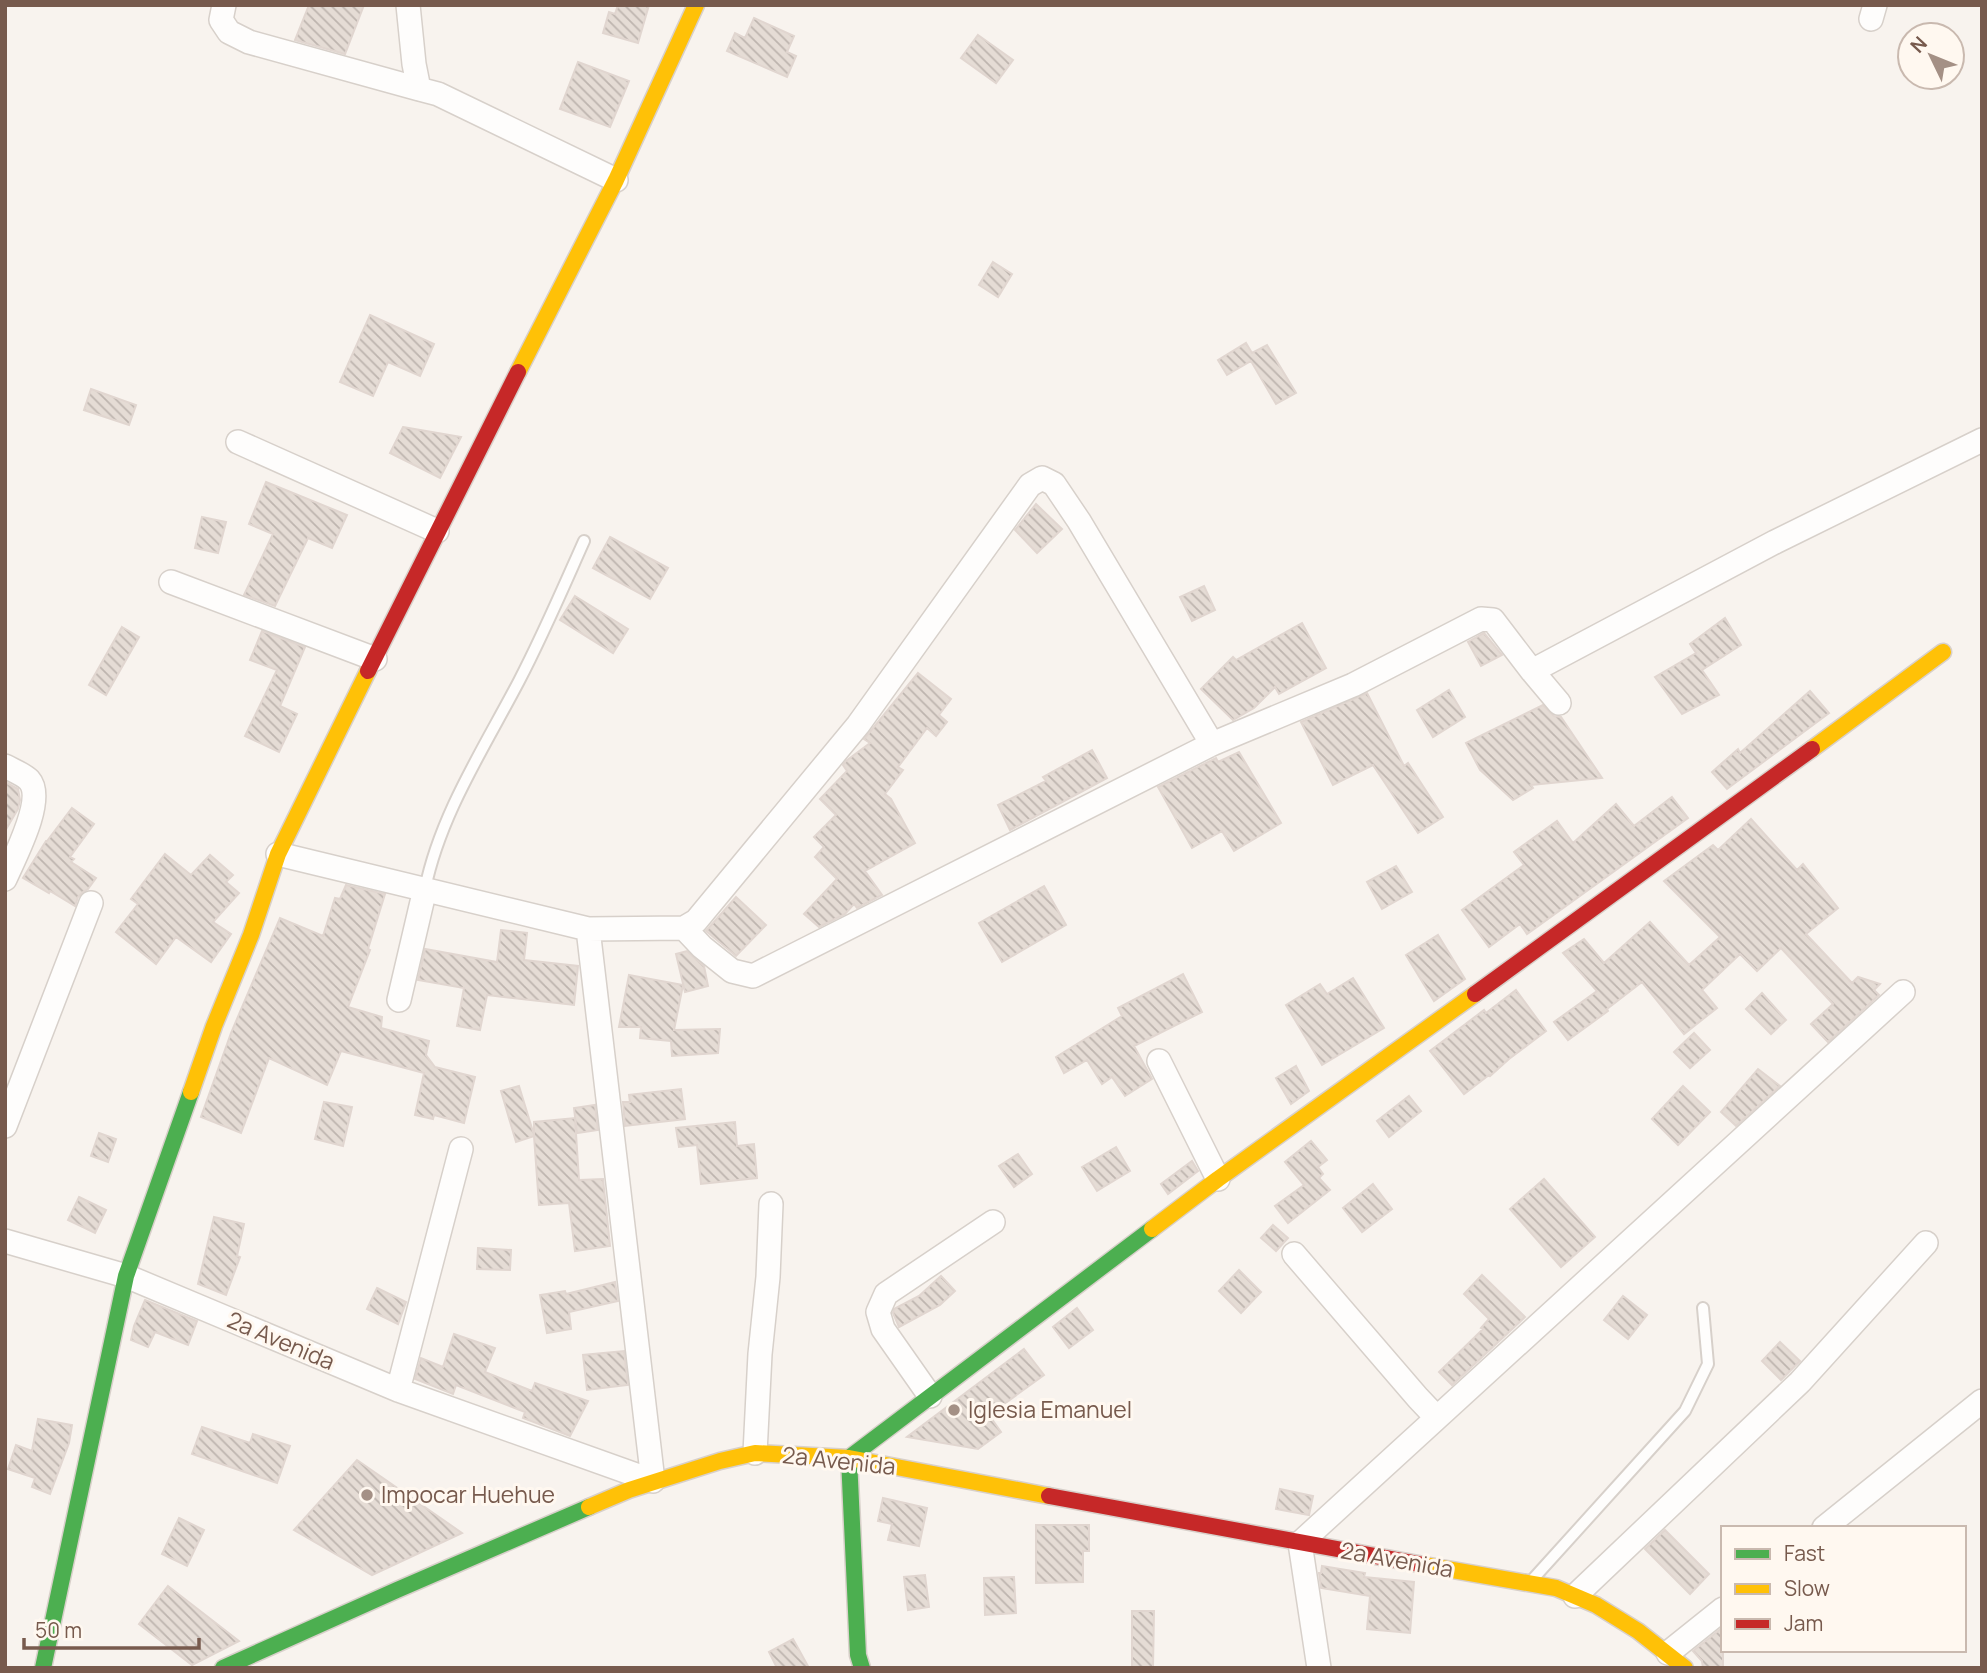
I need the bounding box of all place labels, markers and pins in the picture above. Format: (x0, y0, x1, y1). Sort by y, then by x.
place label: Iglesia Emanuel (968, 1393, 1132, 1425)
marker: Iglesia Emanuel (946, 1402, 962, 1418)
place label: Impocar Huehue (381, 1478, 555, 1510)
marker: Impocar Huehue (359, 1487, 375, 1503)

